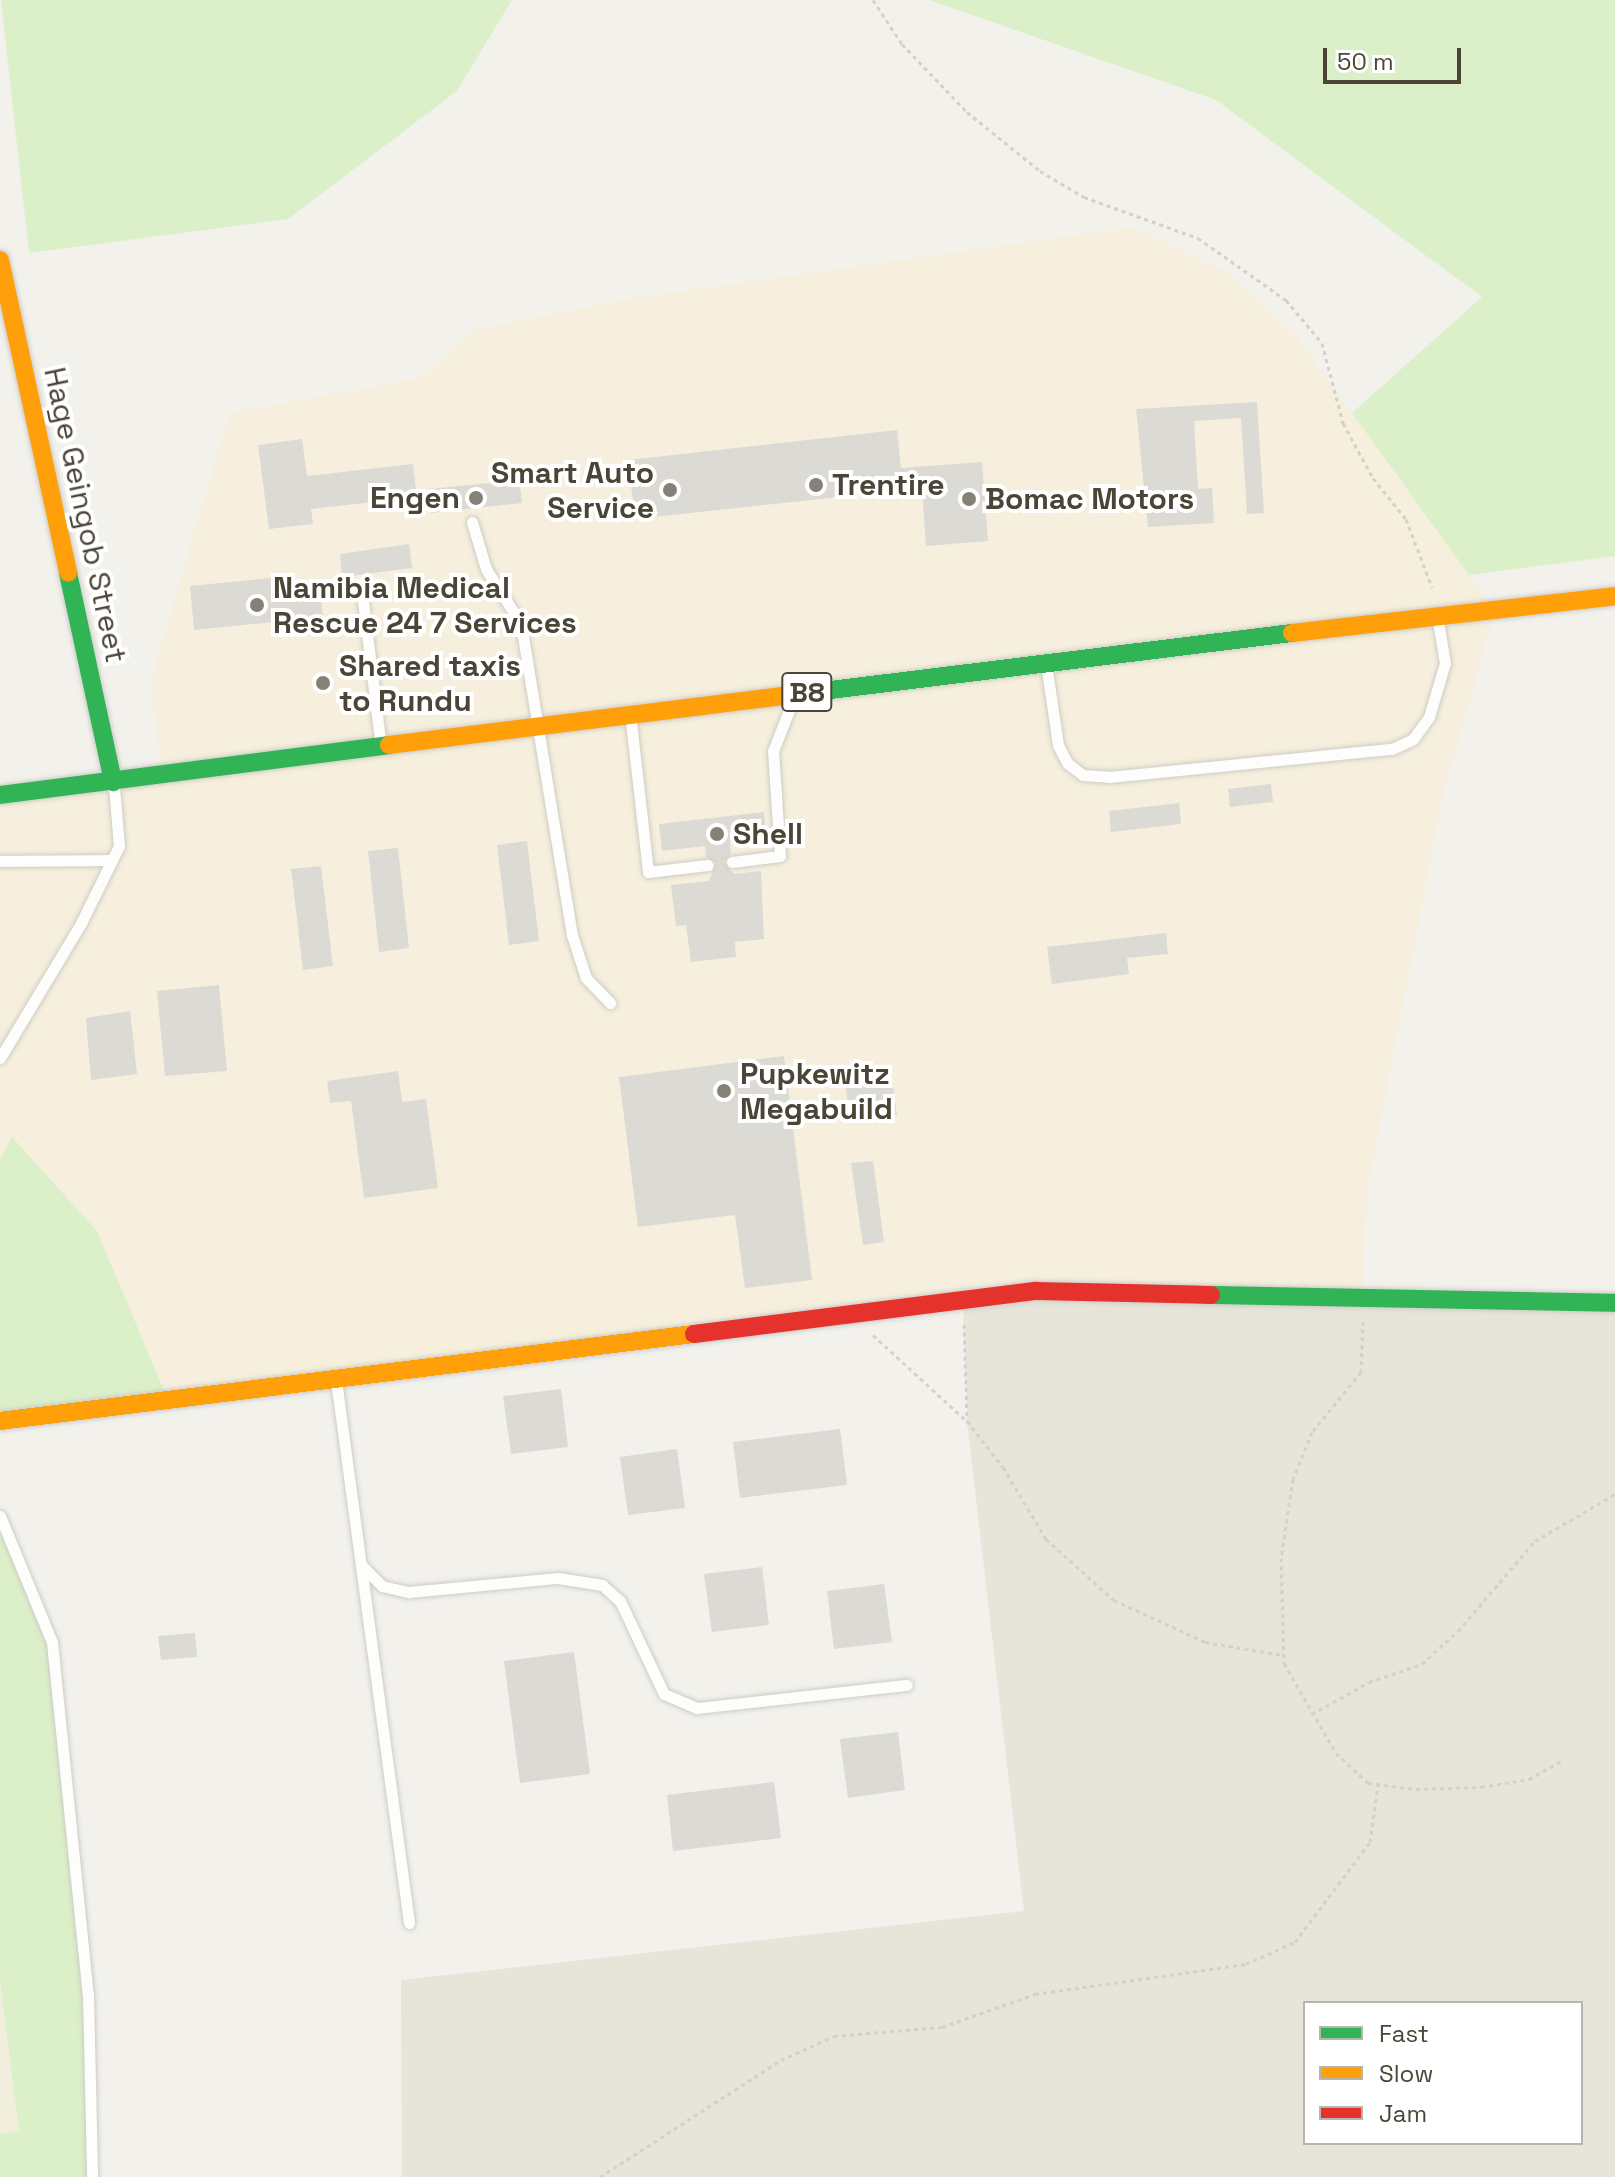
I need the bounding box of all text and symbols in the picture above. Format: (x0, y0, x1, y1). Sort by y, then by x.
scale bar (1327, 32, 1465, 82)
text: 50 m (1337, 46, 1394, 77)
street label: Hage Geingob Street (36, 364, 134, 666)
place label: Smart Auto Service (491, 455, 654, 526)
place label: Trentire (832, 467, 945, 503)
marker: Trentire (807, 476, 825, 494)
place label: Engen (370, 480, 460, 516)
marker: Smart Auto Service (661, 481, 679, 499)
place label: Bomac Motors (985, 481, 1194, 517)
marker: Engen (467, 489, 485, 507)
marker: Bomac Motors (960, 490, 978, 508)
place label: Namibia Medical Rescue 24 7 Services (273, 570, 577, 640)
marker: Namibia Medical Rescue 24 7 Services (248, 596, 266, 614)
place label: Shared taxis to Rundu (339, 648, 521, 718)
road number: B8 (781, 668, 833, 716)
marker: Shared taxis to Rundu (314, 674, 332, 692)
place label: Shell (733, 816, 803, 852)
marker: Shell (708, 825, 726, 843)
place label: Pupkewitz Megabuild (740, 1056, 893, 1126)
marker: Pupkewitz Megabuild (715, 1082, 733, 1100)
legend (1303, 2001, 1583, 2145)
text: Fast (1379, 2018, 1429, 2049)
text: Slow (1379, 2058, 1433, 2089)
text: Jam (1379, 2098, 1427, 2129)

